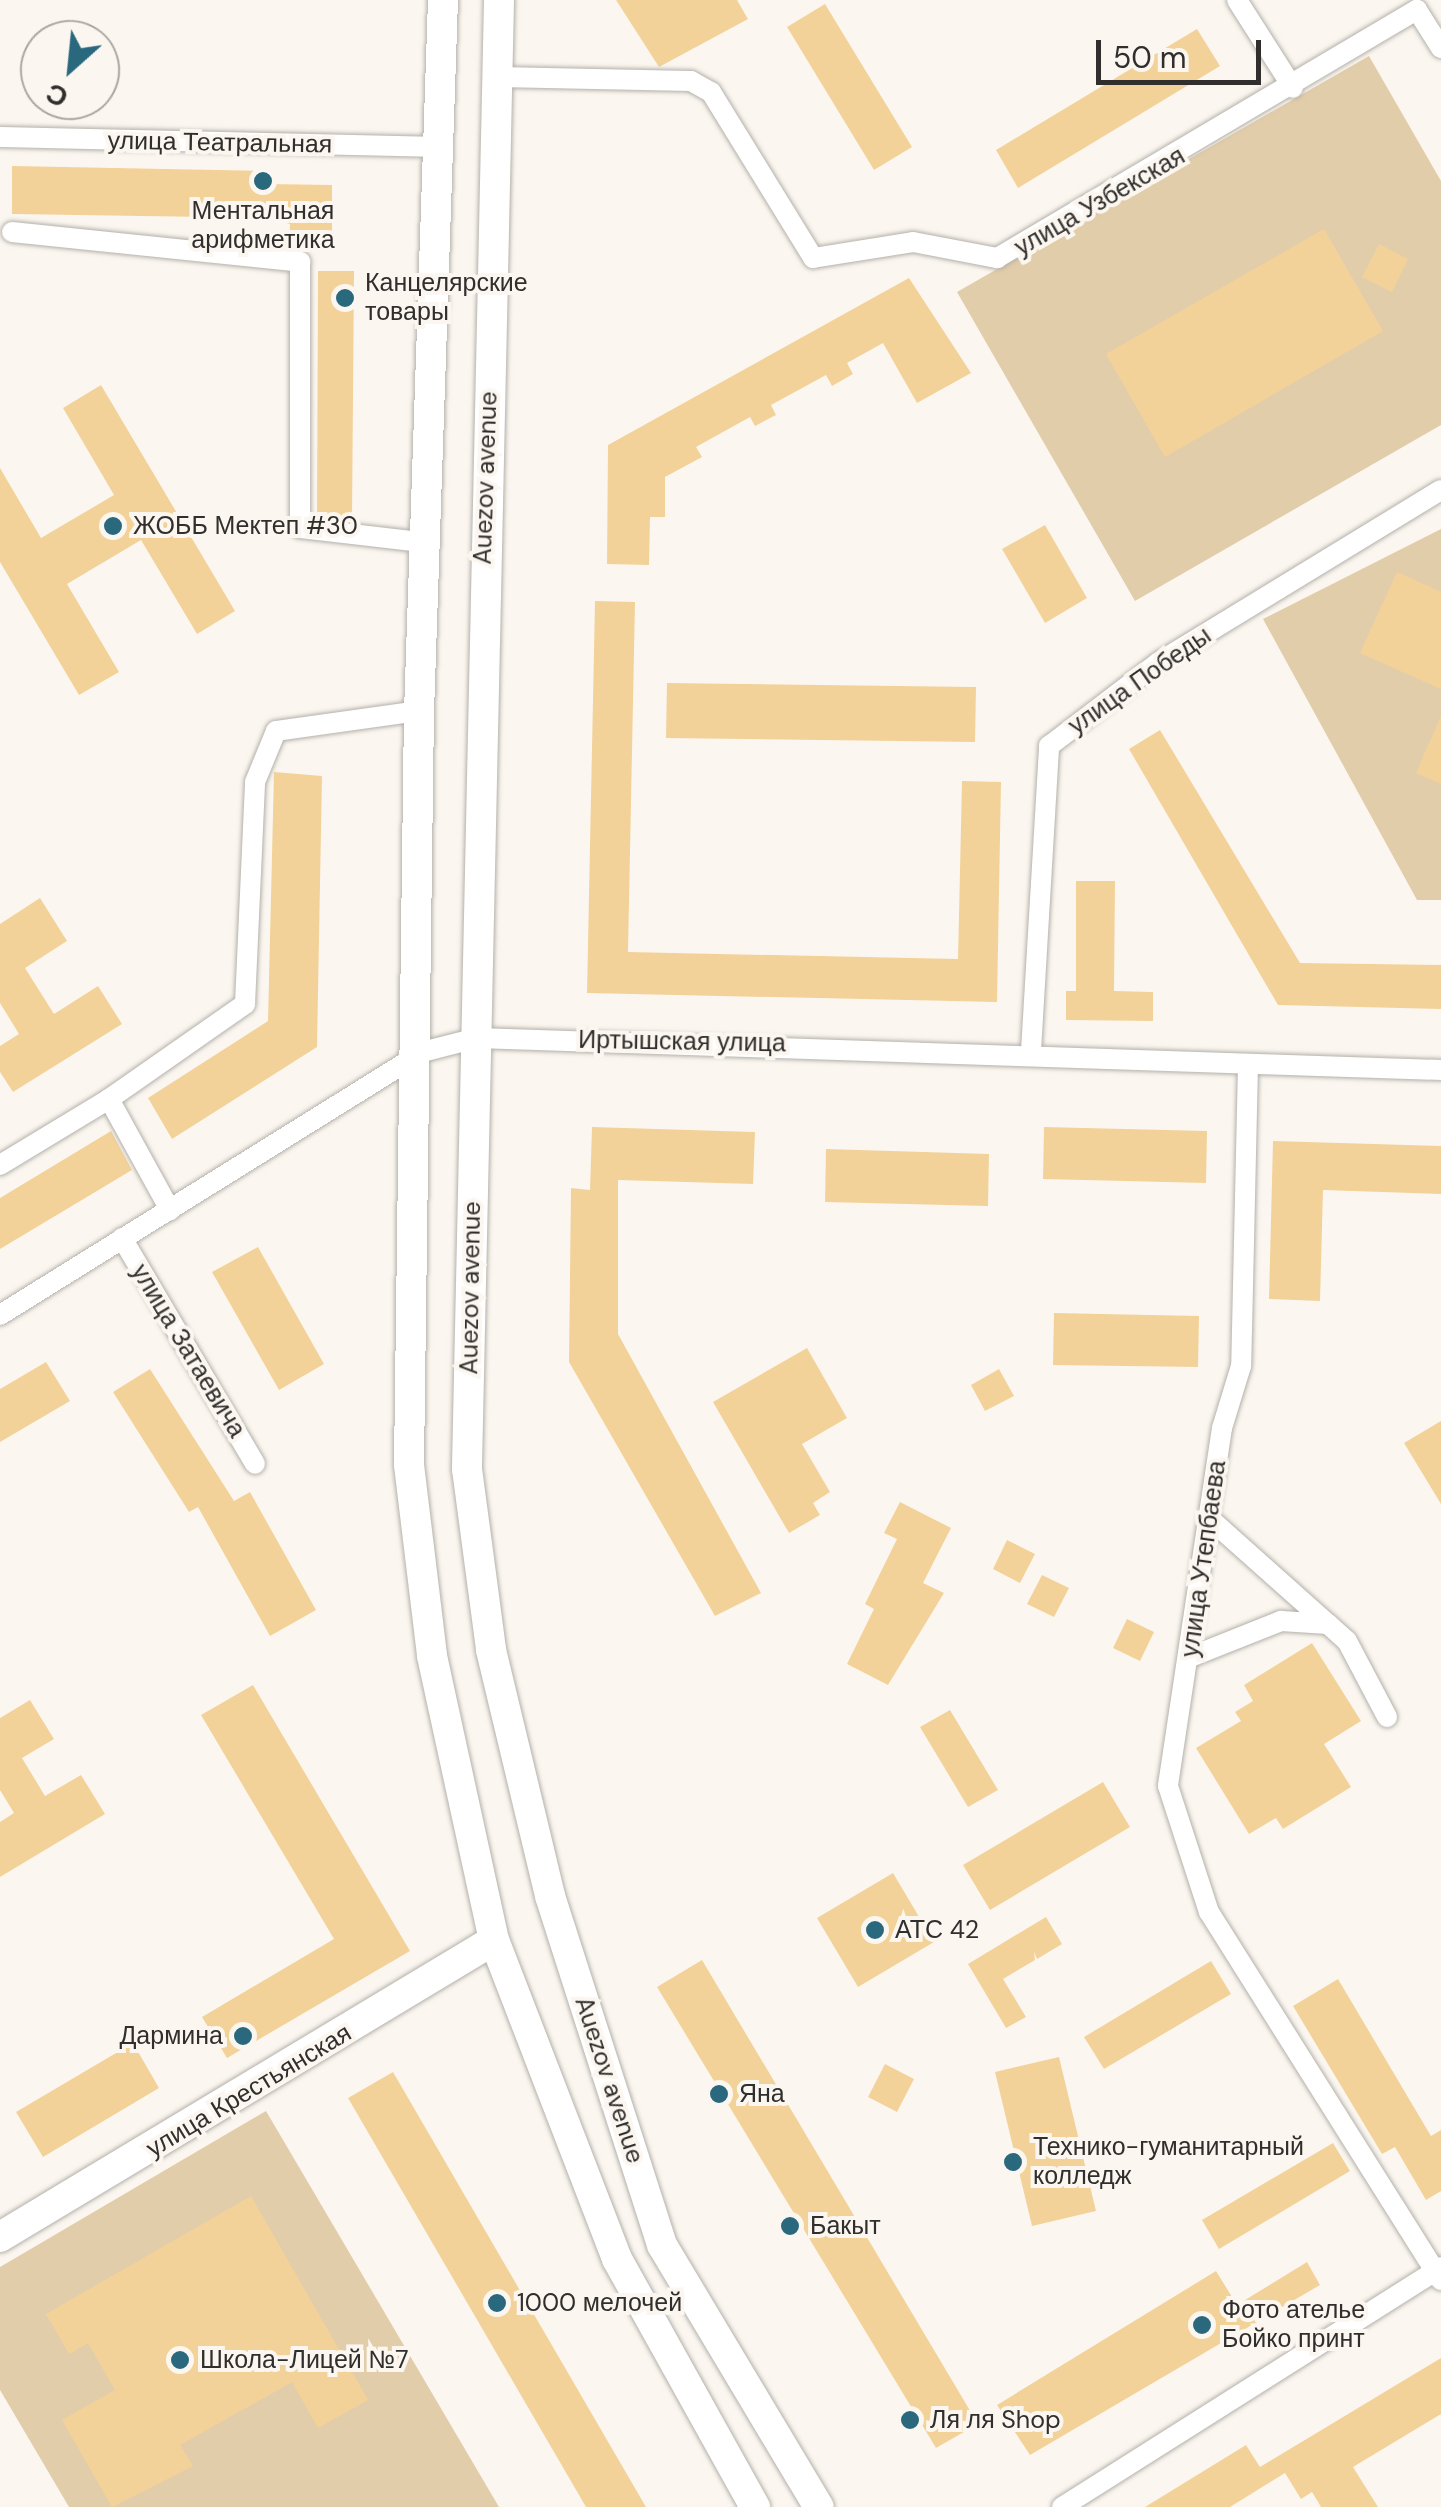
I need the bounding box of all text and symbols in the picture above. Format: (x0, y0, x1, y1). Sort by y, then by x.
north arrow (20, 20, 120, 120)
scale bar (1101, 20, 1266, 82)
text: 50 m (1113, 38, 1187, 77)
text: С (40, 74, 74, 116)
street label: улица Театральная (107, 126, 333, 160)
street label: улица Узбекская (1010, 141, 1190, 263)
marker: Ментальная арифметика (252, 170, 274, 192)
place label: Ментальная арифметика (191, 197, 335, 256)
place label: Канцелярские товары (365, 269, 528, 328)
marker: Канцелярские товары (334, 287, 356, 309)
street label: Auezov avenue (468, 391, 504, 565)
place label: ЖОББ Мектеп #30 (133, 511, 358, 541)
marker: ЖОББ Мектеп #30 (102, 515, 124, 537)
street label: улица Победы (1063, 621, 1217, 741)
street label: Иртышская улица (578, 1025, 786, 1059)
street label: Auezov avenue (454, 1201, 488, 1375)
street label: улица Затаевича (124, 1259, 252, 1443)
street label: улица Утепбаева (1175, 1459, 1233, 1659)
place label: АТС 42 (895, 1915, 979, 1945)
marker: АТС 42 (864, 1919, 886, 1941)
street label: Auezov avenue (568, 1993, 650, 2167)
street label: улица Крестьянская (141, 2018, 357, 2164)
place label: Дармина (119, 2021, 223, 2051)
marker: Дармина (232, 2025, 254, 2047)
place label: Яна (739, 2079, 785, 2109)
marker: Яна (708, 2083, 730, 2105)
place label: Технико-гуманитарный колледж (1033, 2133, 1304, 2192)
marker: Технико-гуманитарный колледж (1002, 2151, 1024, 2173)
place label: Бакыт (810, 2211, 881, 2241)
marker: Бакыт (779, 2215, 801, 2237)
place label: 1000 мелочей (517, 2288, 682, 2318)
marker: 1000 мелочей (486, 2292, 508, 2314)
place label: Фото ателье Бойко принт (1222, 2296, 1365, 2355)
marker: Фото ателье Бойко принт (1191, 2314, 1213, 2336)
place label: Школа-Лицей №7 (200, 2345, 409, 2375)
marker: Школа-Лицей №7 (169, 2349, 191, 2371)
place label: Ля ля Shop (930, 2405, 1061, 2435)
marker: Ля ля Shop (899, 2409, 921, 2431)

